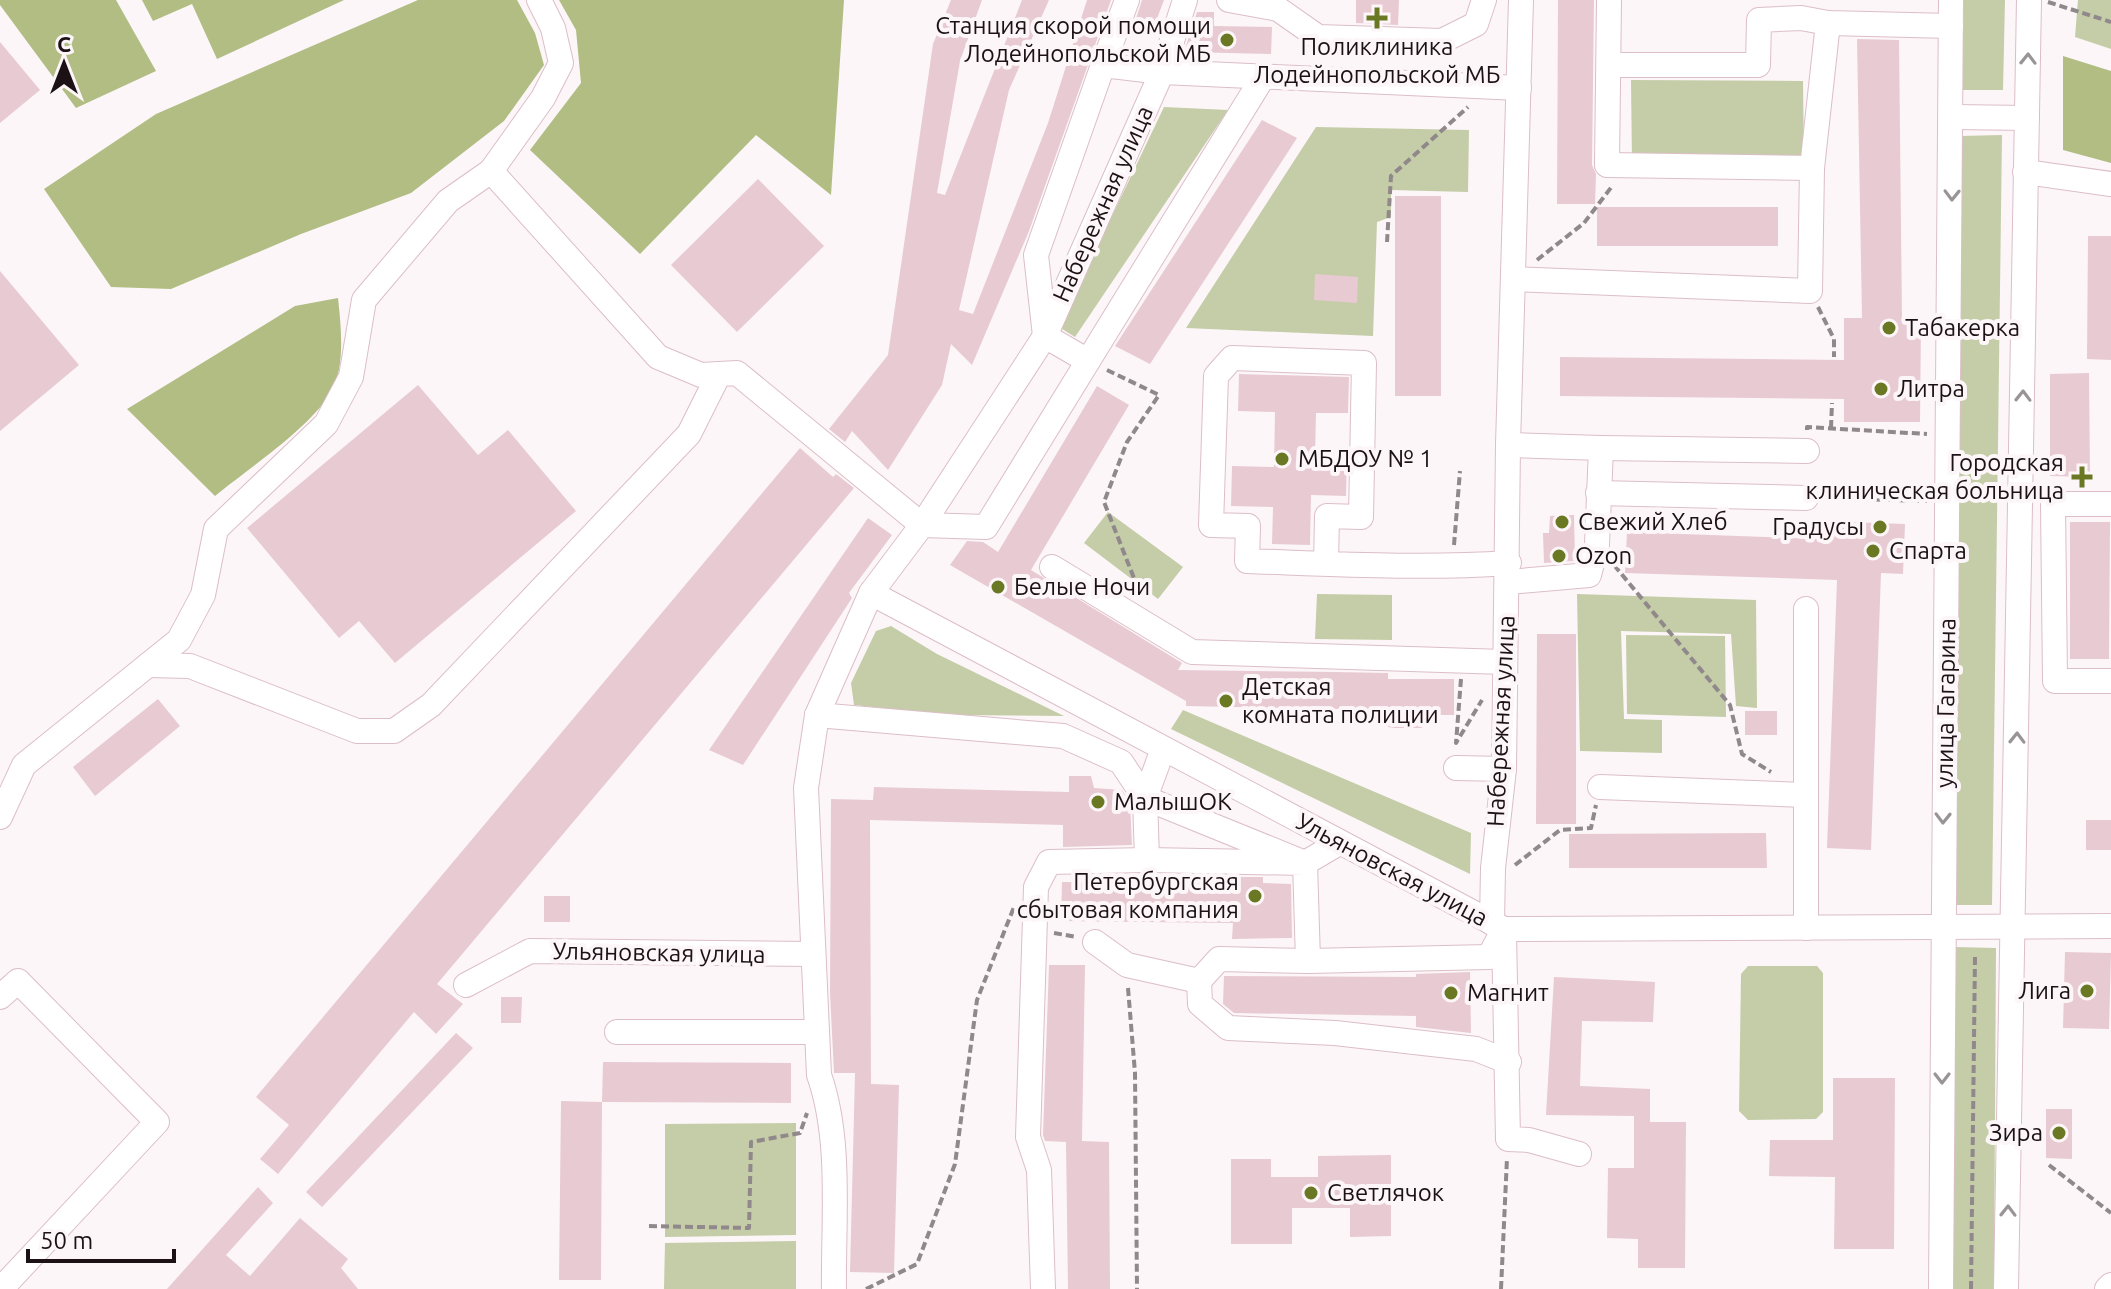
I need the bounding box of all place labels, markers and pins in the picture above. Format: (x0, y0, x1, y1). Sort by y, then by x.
marker: Поликлиника Лодейнопольской МБ (1366, 7, 1388, 29)
place label: Станция скорой помощи Лодейнопольской МБ (935, 12, 1211, 67)
marker: Станция скорой помощи Лодейнопольской МБ (1218, 31, 1236, 49)
place label: Поликлиника Лодейнопольской МБ (1254, 33, 1500, 88)
place label: Табакерка (1905, 314, 2020, 341)
marker: Табакерка (1880, 319, 1898, 337)
place label: Литра (1897, 375, 1965, 402)
marker: Литра (1872, 380, 1890, 398)
place label: МБДОУ № 1 (1298, 445, 1433, 472)
place label: Городская клиническая больница (1806, 449, 2064, 504)
marker: МБДОУ № 1 (1273, 450, 1291, 468)
marker: Городская клиническая больница (2071, 466, 2093, 488)
place label: Свежий Хлеб (1578, 508, 1727, 535)
marker: Свежий Хлеб (1553, 513, 1571, 531)
place label: Градусы (1772, 513, 1864, 540)
marker: Градусы (1871, 518, 1889, 536)
place label: Спарта (1889, 537, 1967, 564)
place label: Ozon (1575, 542, 1632, 569)
marker: Спарта (1864, 542, 1882, 560)
marker: Ozon (1550, 547, 1568, 565)
place label: Белые Ночи (1014, 573, 1150, 600)
marker: Белые Ночи (989, 578, 1007, 596)
place label: Детская комната полиции (1242, 673, 1439, 728)
marker: Детская комната полиции (1217, 692, 1235, 710)
place label: МалышОК (1114, 788, 1232, 815)
marker: МалышОК (1089, 793, 1107, 811)
place label: Петербургская сбытовая компания (1017, 868, 1239, 923)
marker: Петербургская сбытовая компания (1246, 887, 1264, 905)
place label: Лига (2018, 977, 2071, 1004)
place label: Магнит (1467, 979, 1549, 1006)
marker: Лига (2078, 982, 2096, 1000)
marker: Магнит (1442, 984, 1460, 1002)
place label: Зира (1989, 1119, 2043, 1146)
marker: Зира (2050, 1124, 2068, 1142)
place label: Светлячок (1327, 1179, 1444, 1206)
marker: Светлячок (1302, 1184, 1320, 1202)

